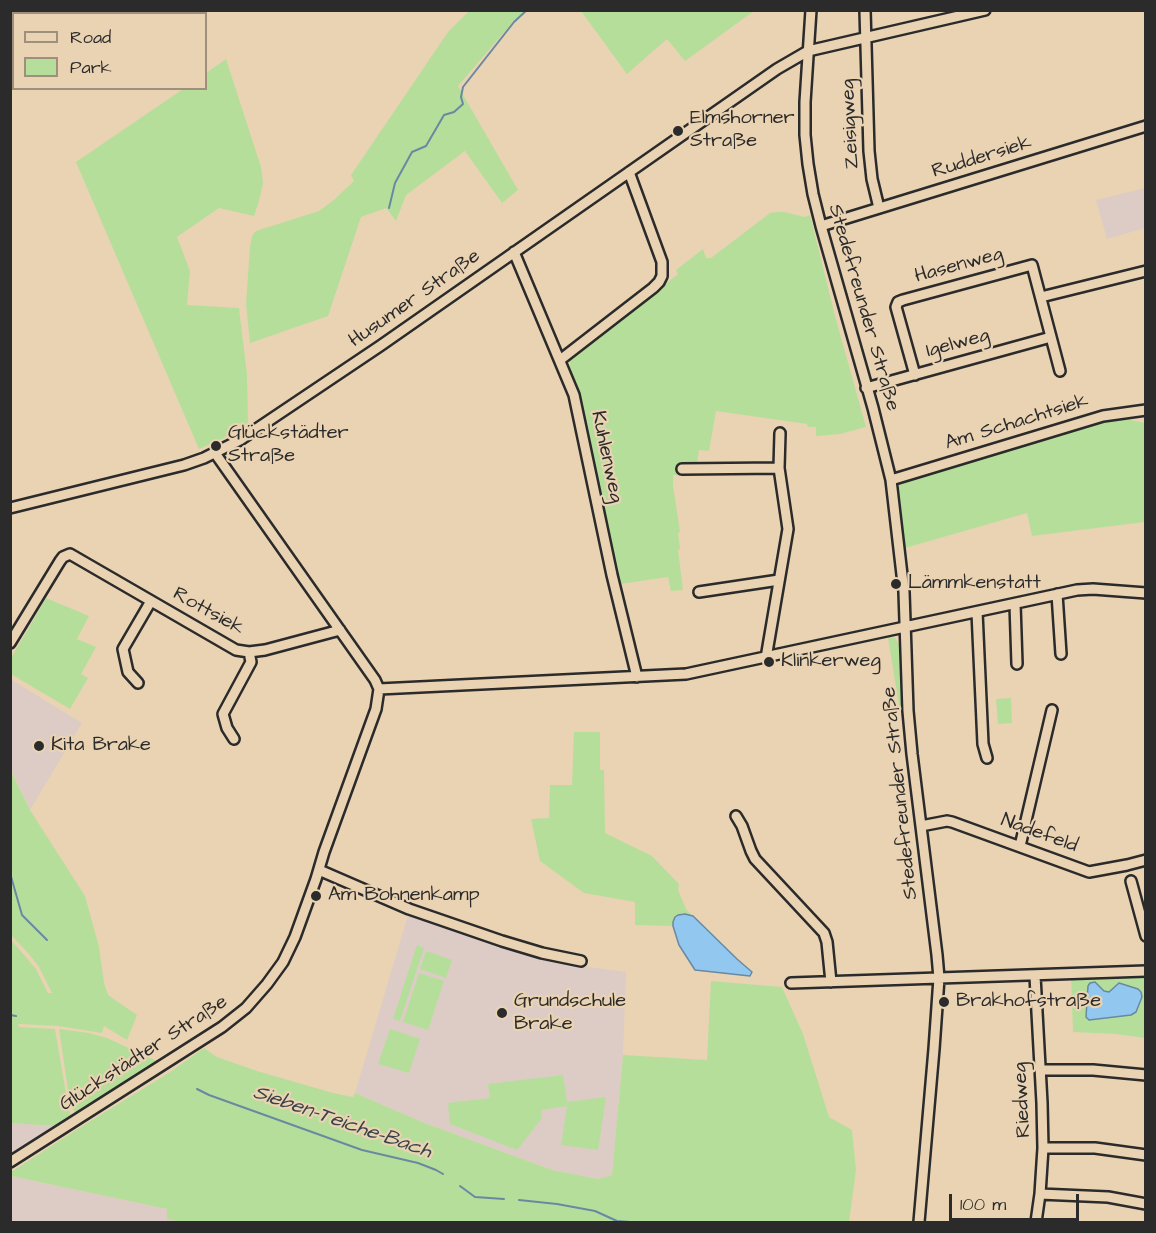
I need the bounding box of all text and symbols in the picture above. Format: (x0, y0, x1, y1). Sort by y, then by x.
legend (12, 12, 207, 90)
text: Road (70, 25, 111, 50)
text: Park (70, 55, 112, 80)
street label: Zeisigweg (837, 78, 865, 170)
place label: Elmshorner Straße (690, 107, 795, 154)
marker: Elmshorner Straße (671, 124, 685, 138)
street label: Ruddersiek (929, 131, 1035, 185)
street label: Stedefreunder Straße (822, 202, 904, 414)
street label: Hasenweg (912, 243, 1006, 289)
street label: Husumer Straße (345, 245, 485, 353)
street label: Igelweg (924, 324, 992, 364)
street label: Am Schachtsiek (942, 390, 1092, 456)
street label: Kuhlenweg (585, 409, 627, 505)
place label: Glückstädter Straße (228, 422, 349, 469)
marker: Glückstädter Straße (209, 439, 223, 453)
place label: Lämmkenstatt (908, 572, 1041, 596)
marker: Lämmkenstatt (889, 577, 903, 591)
street label: Rottsiek (168, 583, 248, 641)
place label: Klinkerweg (781, 650, 881, 674)
marker: Klinkerweg (762, 655, 776, 669)
street label: Stedefreunder Straße (878, 685, 924, 901)
place label: Kita Brake (51, 734, 151, 758)
marker: Kita Brake (32, 739, 46, 753)
street label: Nadefeld (997, 809, 1081, 859)
place label: Am Bohnenkamp (328, 884, 480, 908)
marker: Am Bohnenkamp (309, 889, 323, 903)
place label: Grundschule Brake (514, 990, 626, 1037)
place label: Brakhofstraße (956, 990, 1101, 1014)
street label: Glückstädter Straße (55, 991, 233, 1117)
marker: Brakhofstraße (937, 995, 951, 1009)
marker: Grundschule Brake (495, 1006, 509, 1020)
street label: Riedweg (1009, 1062, 1037, 1138)
water label: Sieben-Teiche-Bach (250, 1081, 434, 1165)
scale bar (952, 1182, 1082, 1220)
text: 100 m (960, 1192, 1006, 1217)

